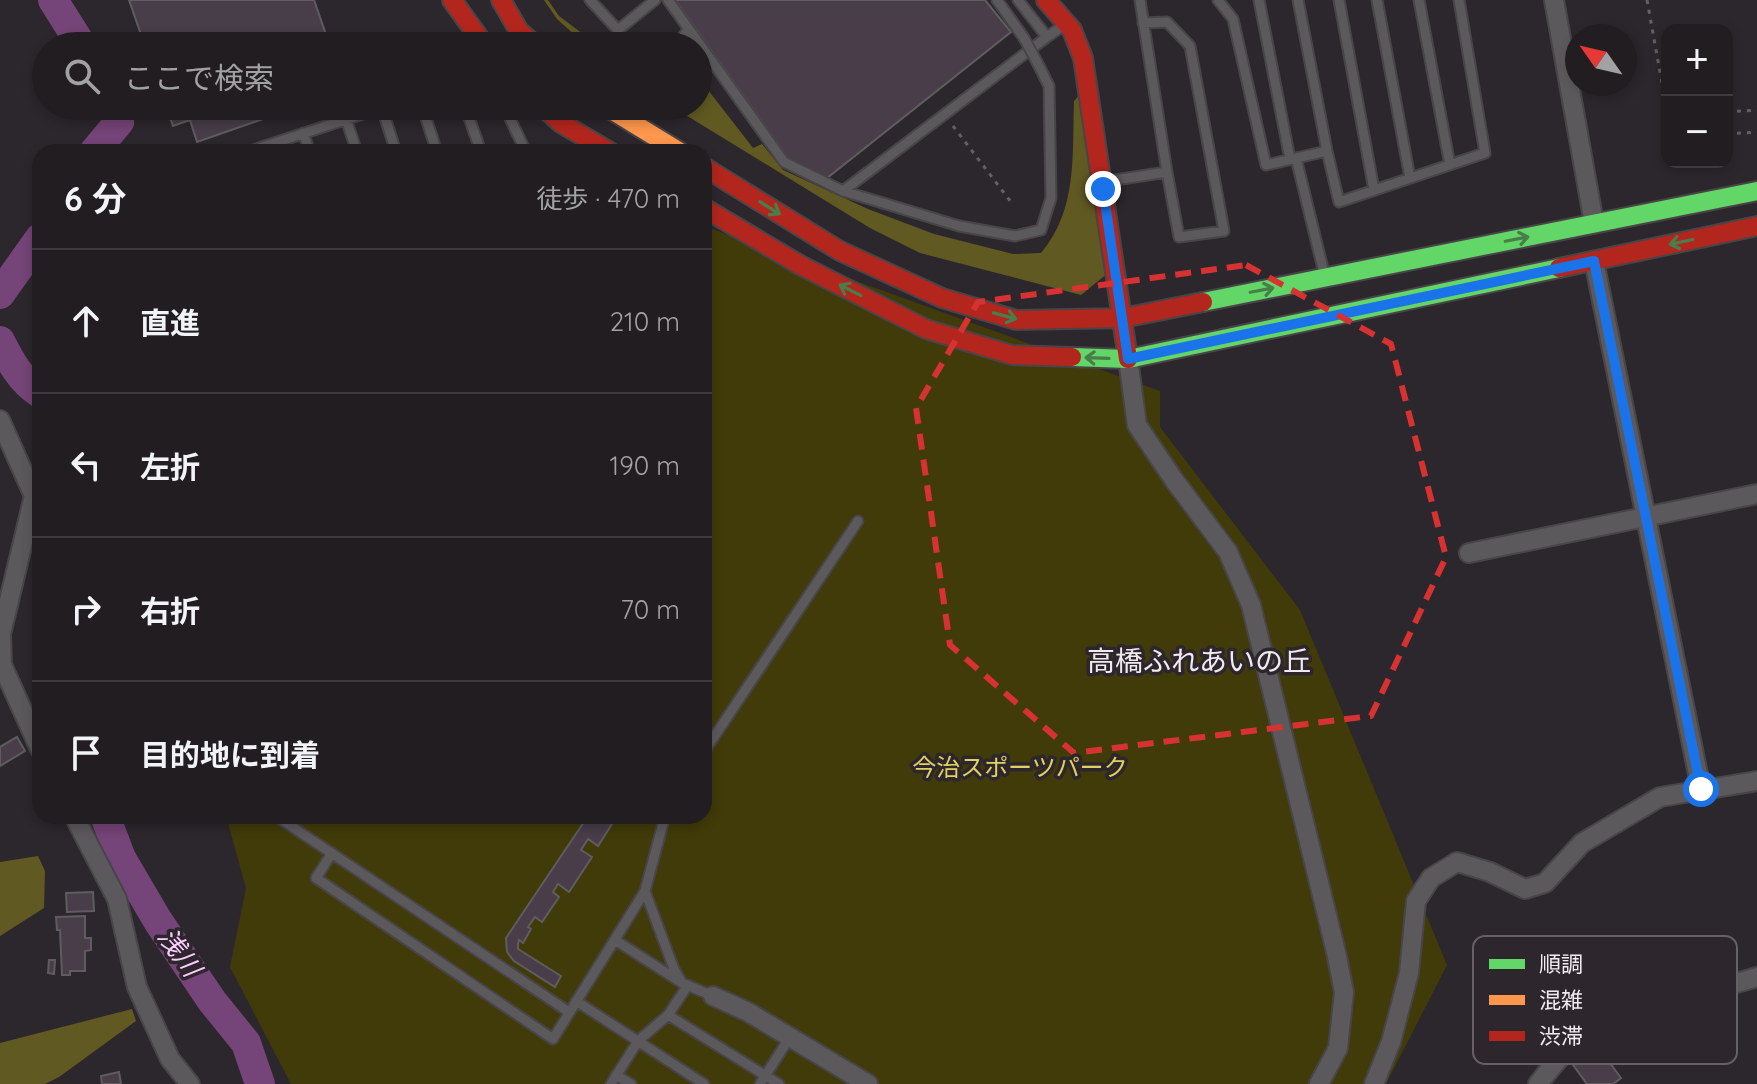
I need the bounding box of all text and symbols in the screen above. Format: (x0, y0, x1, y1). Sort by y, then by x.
north arrow (1565, 24, 1637, 96)
map controls (1661, 24, 1733, 168)
button: + (1661, 24, 1733, 96)
search box (32, 32, 712, 120)
icon: search (60, 54, 104, 98)
text: ここで検索 (124, 59, 274, 97)
button: − (1661, 96, 1733, 168)
route end (1085, 171, 1121, 207)
text: 6 分 (64, 177, 126, 220)
text: 徒歩 · 470 m (536, 182, 680, 215)
one-way arrow (758, 200, 781, 216)
one-way arrow (1504, 231, 1529, 246)
one-way arrow (1668, 235, 1694, 250)
one-way arrow (839, 282, 863, 298)
one-way arrow (1249, 282, 1274, 297)
icon: ahead (64, 299, 108, 343)
text: 直進 (140, 304, 200, 342)
text: 210 m (610, 305, 680, 338)
one-way arrow (992, 310, 1018, 325)
one-way arrow (1084, 350, 1111, 366)
icon: left (64, 443, 108, 487)
text: 左折 (140, 448, 200, 486)
text: 190 m (610, 449, 680, 482)
icon: right (64, 587, 108, 631)
text: 右折 (140, 592, 200, 630)
text: 70 m (620, 593, 680, 626)
district label: 高橋ふれあいの丘 (1087, 643, 1311, 678)
icon: arrive (64, 731, 108, 775)
text: 目的地に到着 (140, 736, 320, 774)
park label: 今治スポーツパーク (912, 752, 1128, 782)
route start (1683, 771, 1719, 807)
water label: 浅川 (151, 921, 210, 985)
legend (1473, 936, 1737, 1064)
text: 順調 (1539, 950, 1583, 978)
text: 混雑 (1539, 986, 1583, 1014)
text: 渋滞 (1539, 1022, 1583, 1050)

